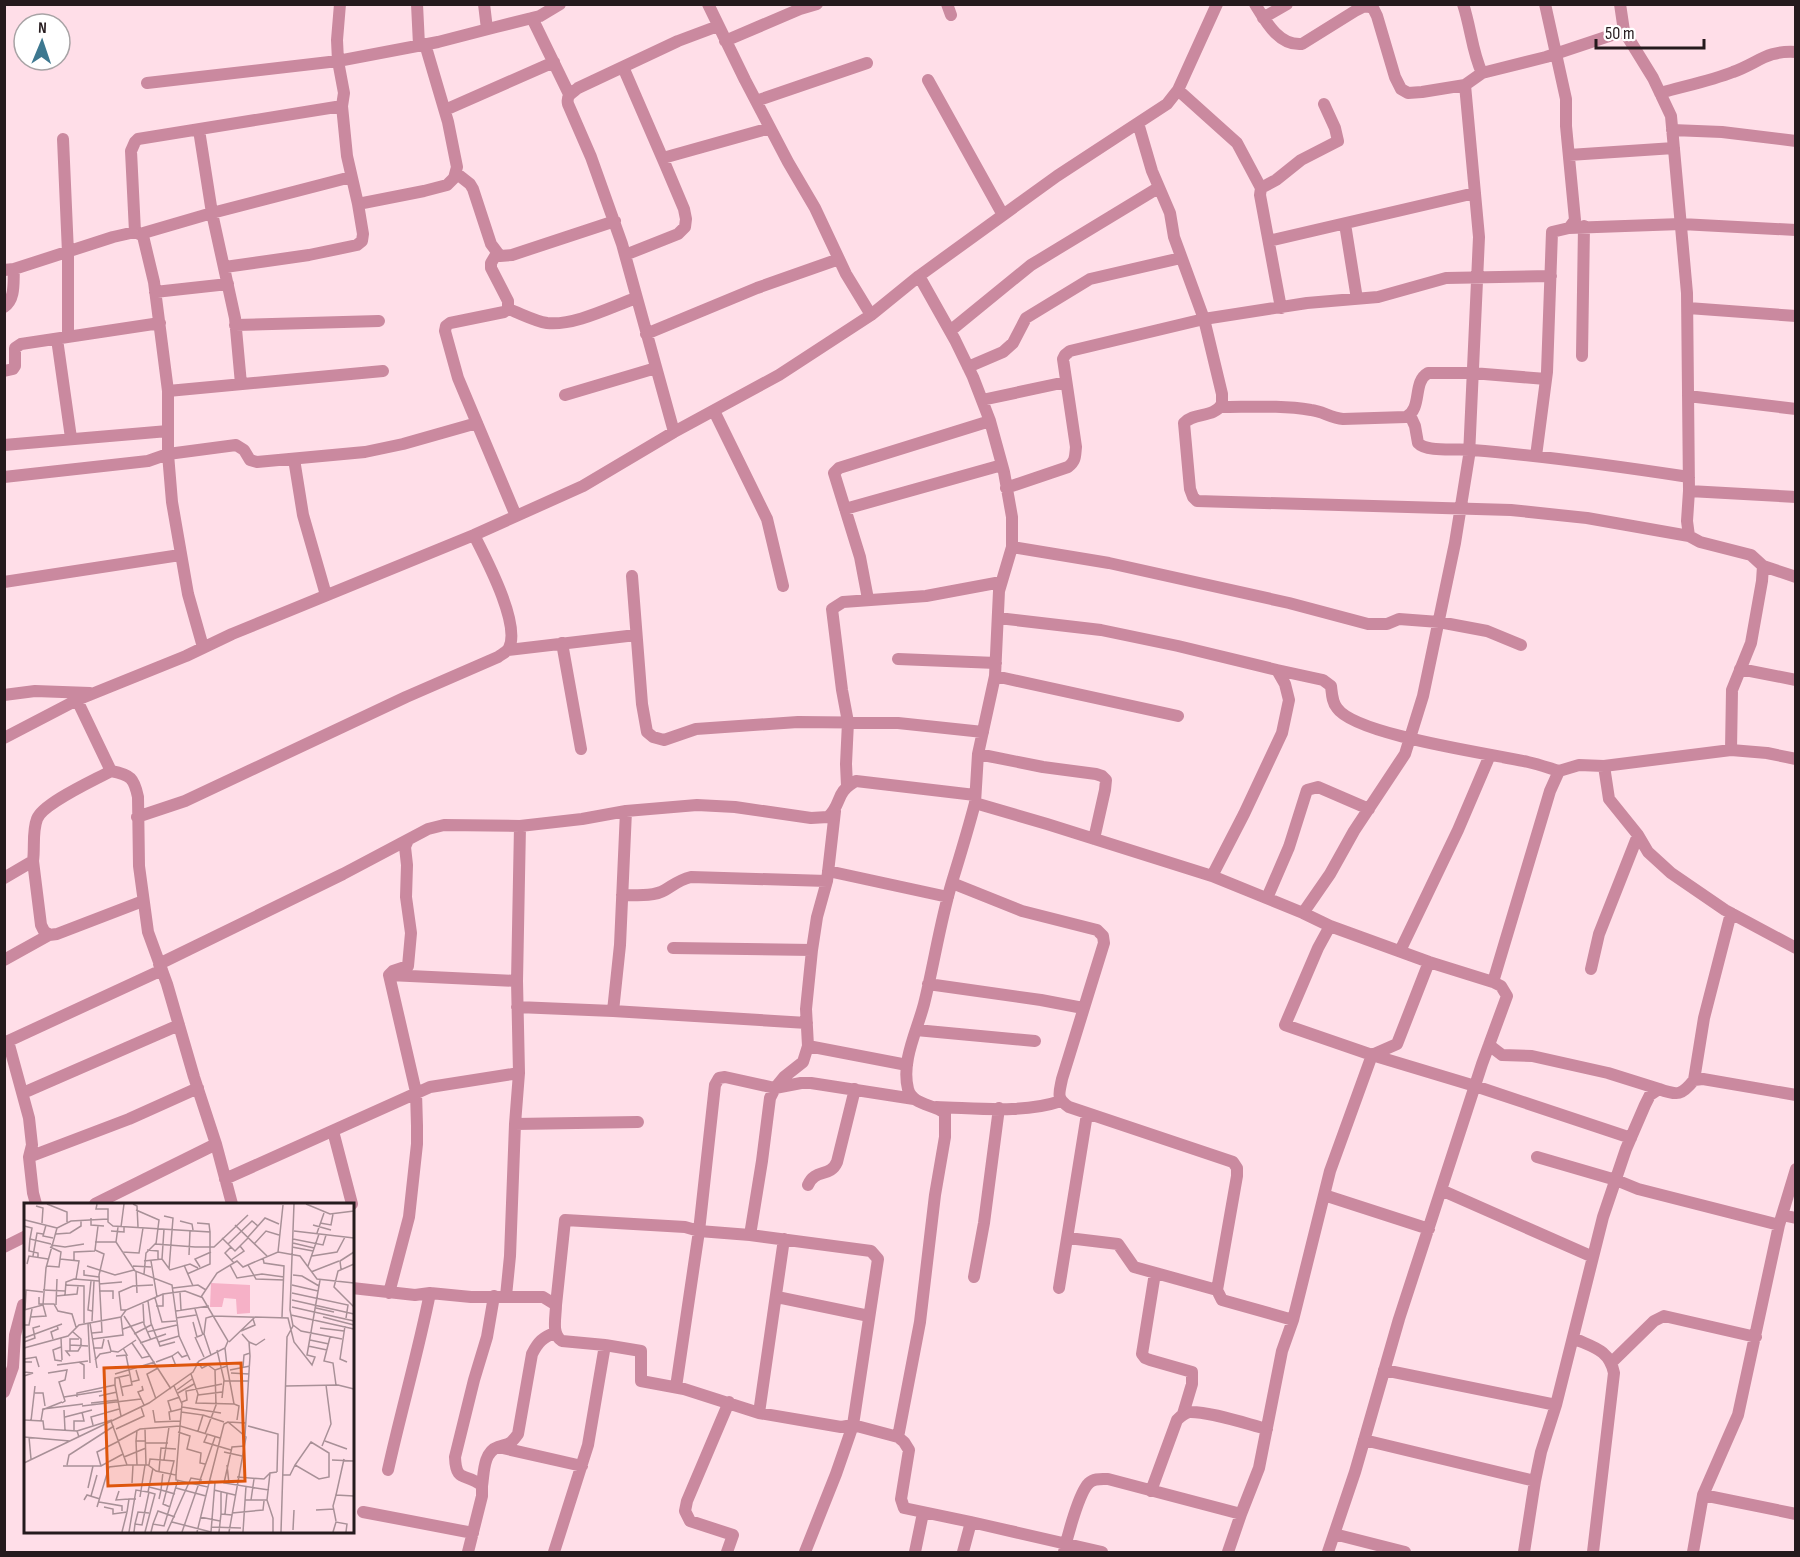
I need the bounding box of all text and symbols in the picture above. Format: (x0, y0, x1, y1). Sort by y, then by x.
north arrow (12, 12, 72, 72)
scale bar (1596, 12, 1704, 50)
text: N (38, 19, 47, 38)
text: 50 m (1605, 23, 1635, 44)
inset map (24, 1203, 354, 1533)

